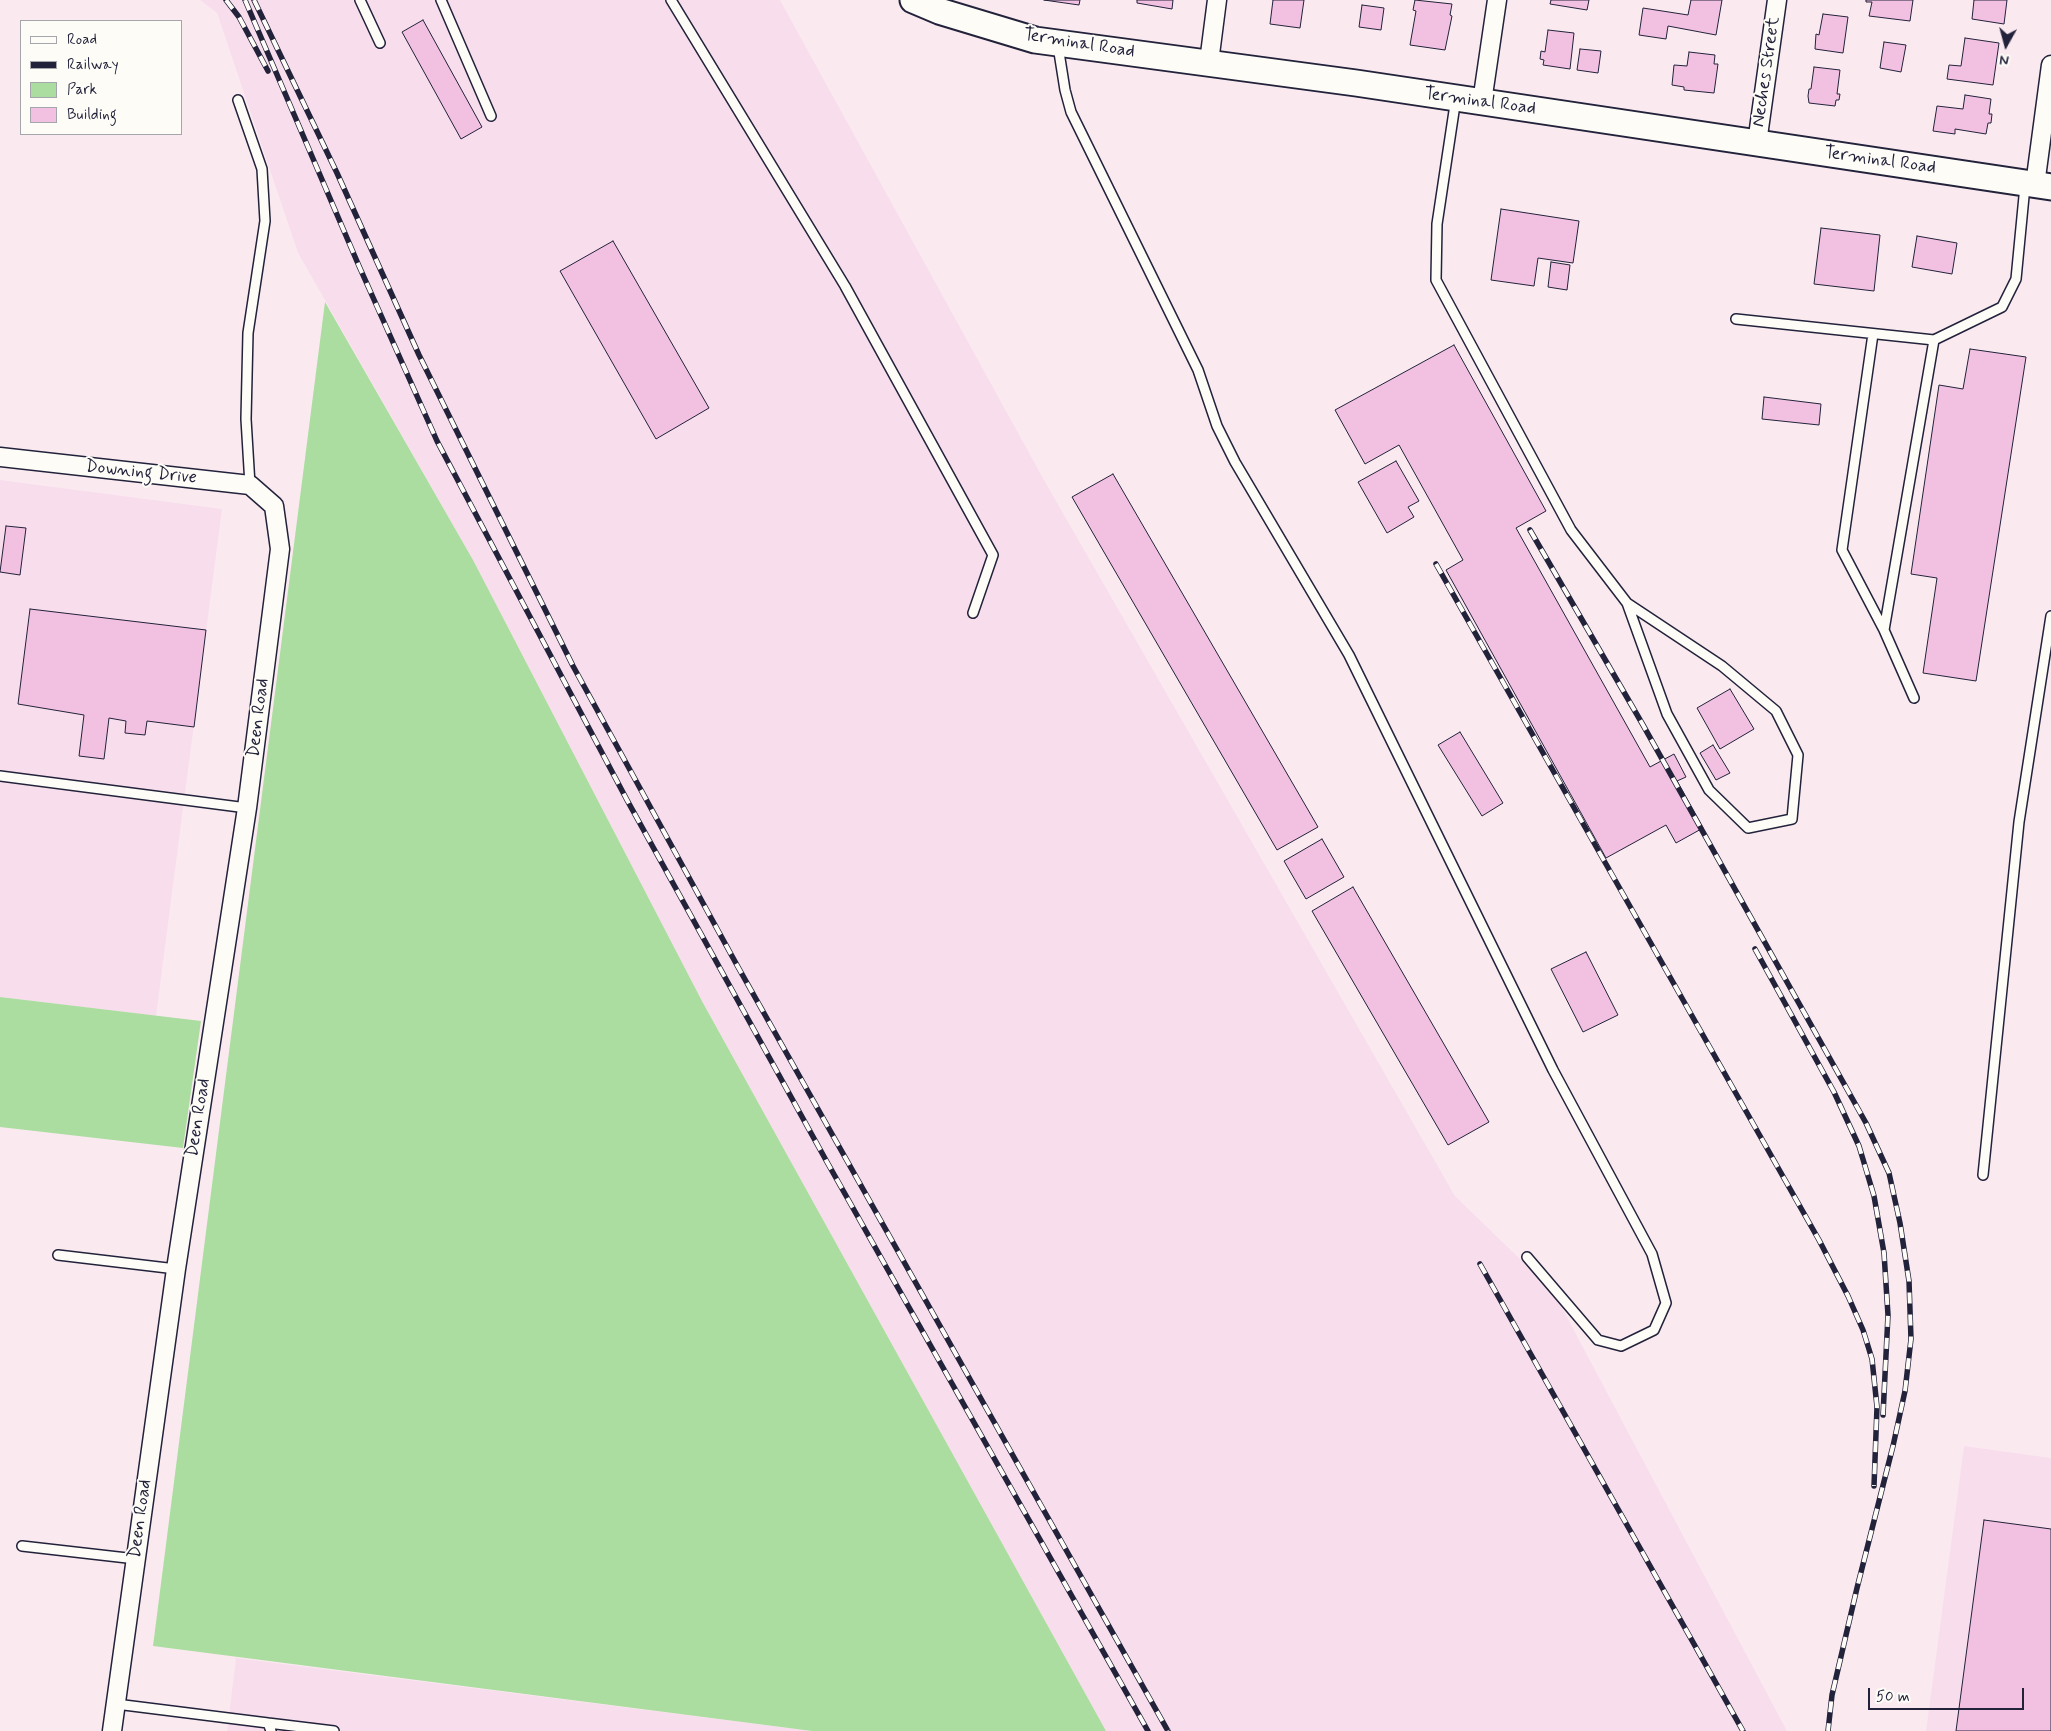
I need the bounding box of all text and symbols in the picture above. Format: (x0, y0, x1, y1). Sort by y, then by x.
street label: Neches Street (1749, 15, 1785, 129)
legend (20, 20, 182, 135)
north arrow (1981, 20, 2031, 70)
street label: Terminal Road (1022, 25, 1136, 63)
text: Road (67, 30, 97, 50)
text: N (1998, 50, 2010, 69)
text: Railway (67, 55, 119, 75)
text: Park (67, 80, 97, 100)
street label: Terminal Road (1423, 83, 1537, 121)
text: Building (67, 105, 117, 125)
street label: Terminal Road (1823, 142, 1937, 180)
street label: Downing Drive (84, 456, 198, 490)
street label: Deen Road (243, 677, 275, 759)
street label: Deen Road (182, 1077, 216, 1159)
street label: Deen Road (125, 1478, 157, 1560)
scale bar (1871, 1678, 2027, 1710)
text: 50 m (1876, 1687, 1910, 1707)

